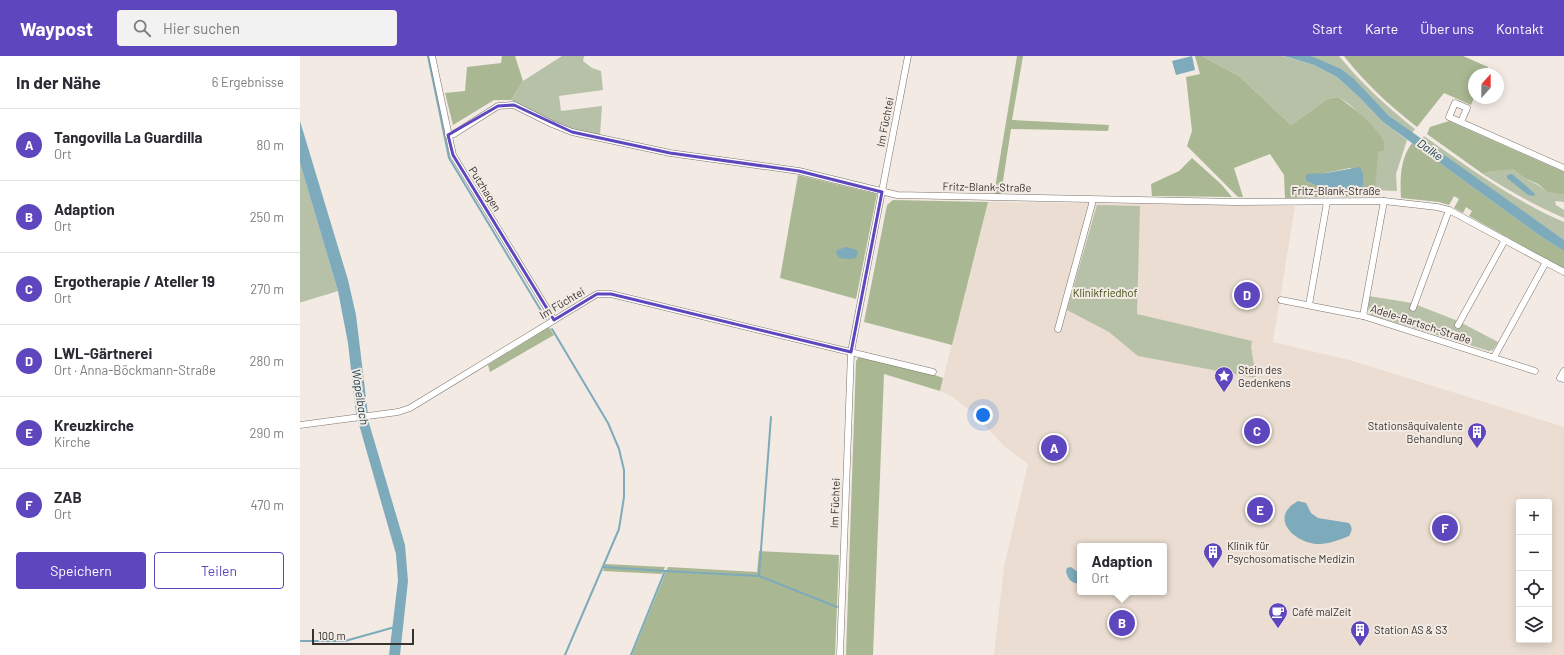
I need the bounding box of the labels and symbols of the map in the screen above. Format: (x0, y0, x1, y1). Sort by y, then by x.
north arrow (1468, 68, 1504, 104)
street label: Im Füchtei (873, 96, 896, 148)
water label: Dalke (1415, 135, 1446, 163)
street label: Putzhagen (467, 164, 504, 214)
street label: Fritz-Blank-Straße (943, 179, 1032, 194)
street label: Fritz-Blank-Straße (1292, 184, 1381, 197)
pin: D (1234, 280, 1260, 310)
street label: Im Füchtei (537, 284, 587, 321)
park label: Klinikfriedhof (1073, 286, 1137, 299)
street label: Adele-Bartsch-Straße (1369, 301, 1473, 346)
place label: Stein des Gedenkens (1238, 363, 1291, 389)
place icon: Stein des Gedenkens (1213, 365, 1235, 393)
water label: Wapelbach (350, 368, 372, 426)
your location (973, 405, 993, 425)
pin: C (1244, 416, 1270, 446)
place label: Stationsäquivalente Behandlung (1368, 419, 1463, 445)
building icon: Stationsäquivalente Behandlung (1466, 421, 1488, 449)
pin: A (1041, 433, 1067, 463)
street label: Im Füchtei (827, 477, 842, 528)
pin: E (1247, 495, 1273, 525)
pin: F (1432, 513, 1458, 543)
place label: Klinik für Psychosomatische Medizin (1227, 539, 1355, 565)
building icon: Klinik für Psychosomatische Medizin (1202, 541, 1224, 569)
cafe icon: Café malZeit (1267, 601, 1289, 629)
place label: Café malZeit (1292, 605, 1352, 618)
pin: B (1109, 608, 1135, 638)
building icon: Station AS & S3 (1349, 619, 1371, 647)
place label: Station AS & S3 (1374, 623, 1447, 636)
scale bar (312, 627, 414, 646)

